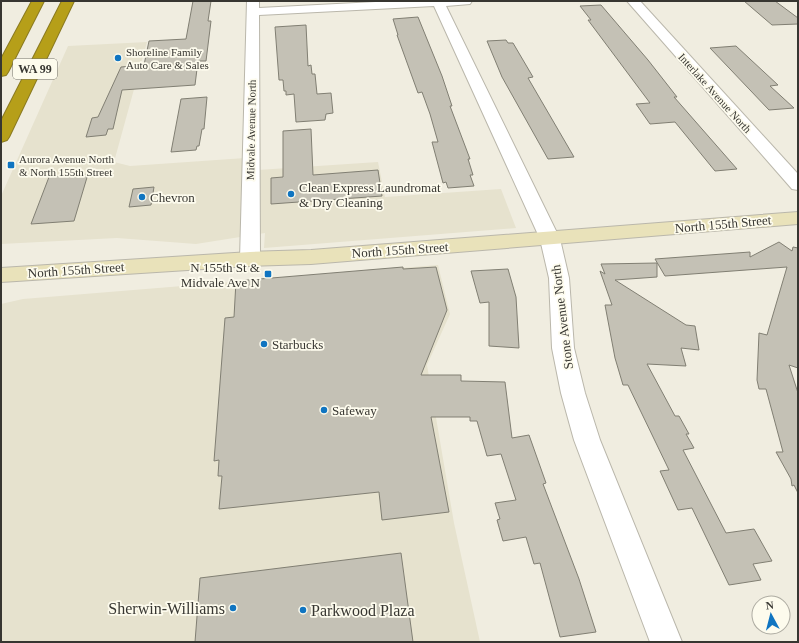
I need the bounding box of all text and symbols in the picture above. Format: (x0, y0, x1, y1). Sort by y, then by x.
place label: Shoreline Family Auto Care & Sales (126, 46, 209, 71)
street label: Interlake Avenue North (676, 51, 754, 136)
marker: Shoreline Family Auto Care & Sales (113, 53, 123, 63)
road number: WA 99 (13, 59, 57, 79)
street label: Midvale Avenue North (244, 79, 258, 180)
place label: Aurora Avenue North & North 155th Street (19, 153, 115, 178)
marker: Aurora Avenue North & North 155th Street (6, 160, 16, 170)
place label: Clean Express Laundromat & Dry Cleaning (299, 180, 441, 210)
marker: Clean Express Laundromat & Dry Cleaning (286, 189, 296, 199)
place label: Chevron (150, 190, 195, 205)
marker: Chevron (137, 192, 147, 202)
street label: North 155th Street (674, 212, 772, 236)
street label: North 155th Street (351, 239, 449, 261)
street label: North 155th Street (27, 259, 125, 281)
place label: N 155th St & Midvale Ave N (181, 260, 261, 290)
street label: Stone Avenue North (548, 263, 576, 370)
marker: N 155th St & Midvale Ave N (263, 269, 273, 279)
place label: Starbucks (272, 337, 323, 352)
marker: Starbucks (259, 339, 269, 349)
place label: Safeway (332, 403, 377, 418)
marker: Safeway (319, 405, 329, 415)
north arrow (751, 595, 791, 635)
text: N (765, 599, 775, 612)
place label: Sherwin-Williams (108, 600, 225, 617)
place label: Parkwood Plaza (311, 602, 415, 619)
marker: Sherwin-Williams (228, 603, 238, 613)
marker: Parkwood Plaza (298, 605, 308, 615)

